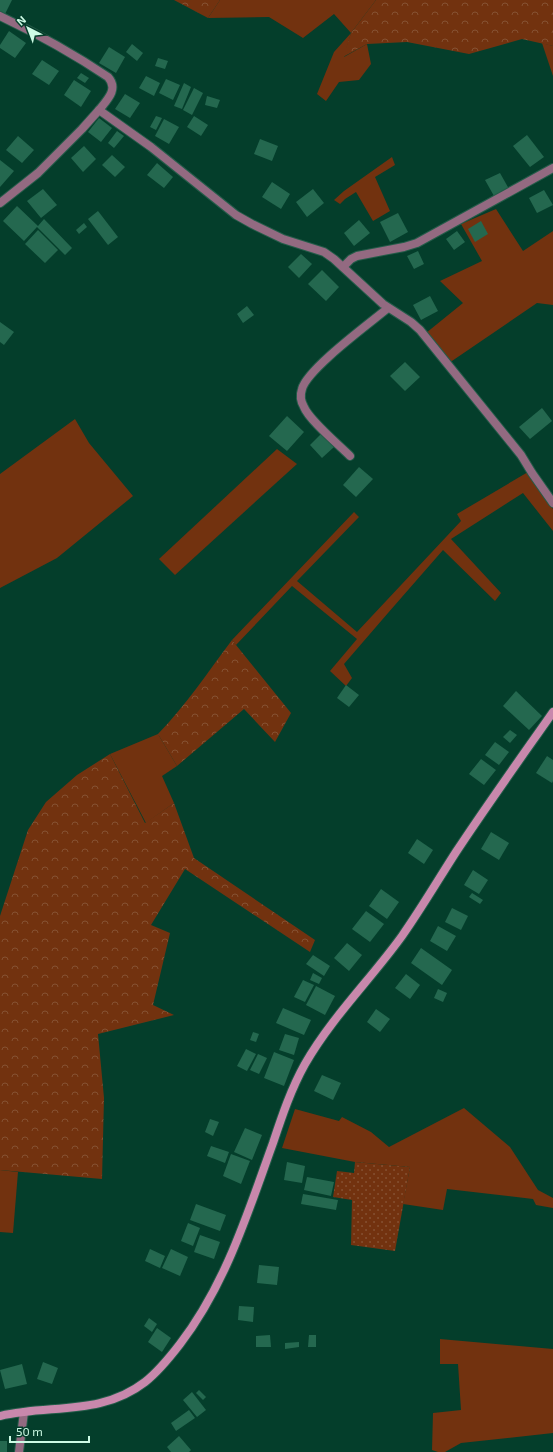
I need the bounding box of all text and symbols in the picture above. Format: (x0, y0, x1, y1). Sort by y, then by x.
north arrow (8, 8, 48, 48)
text: N (14, 13, 28, 28)
scale bar (10, 1418, 89, 1444)
text: 50 m (16, 1424, 43, 1438)

